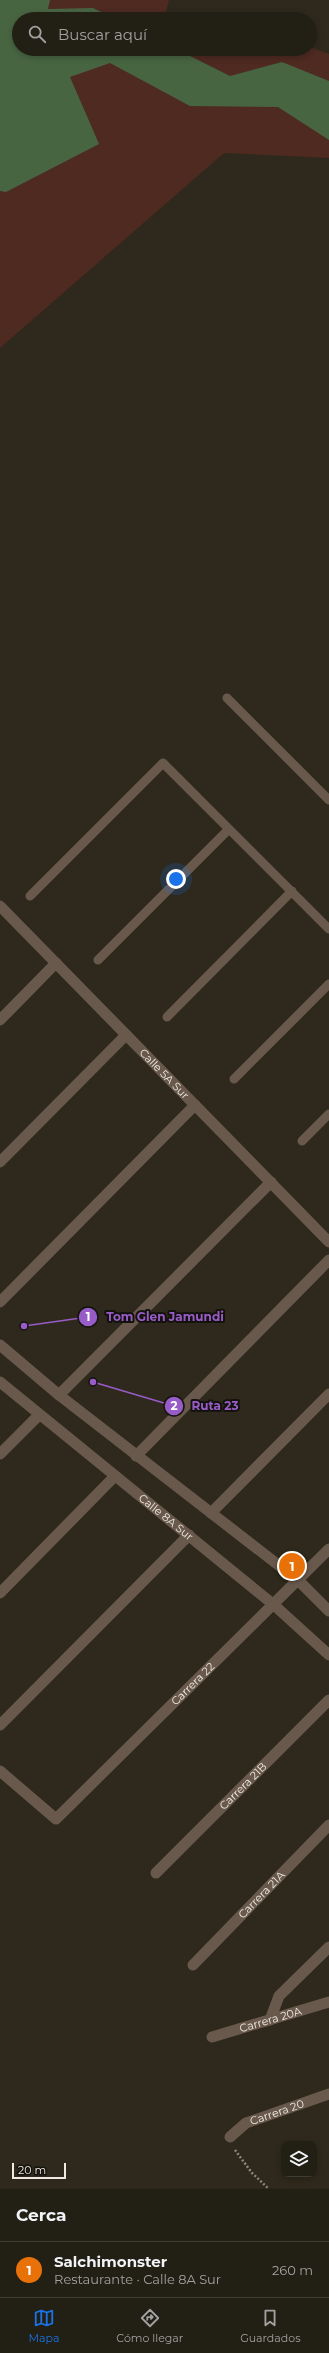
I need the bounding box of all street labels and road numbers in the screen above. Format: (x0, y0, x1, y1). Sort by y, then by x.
street label: Calle 5A Sur (137, 1046, 192, 1102)
street label: Calle 8A Sur (136, 1491, 196, 1543)
street label: Carrera 22 (168, 1659, 217, 1708)
street label: Carrera 21B (216, 1759, 270, 1813)
street label: Carrera 21A (235, 1868, 288, 1921)
street label: Carrera 20A (238, 2004, 303, 2035)
street label: Carrera 20 (248, 2096, 306, 2128)

